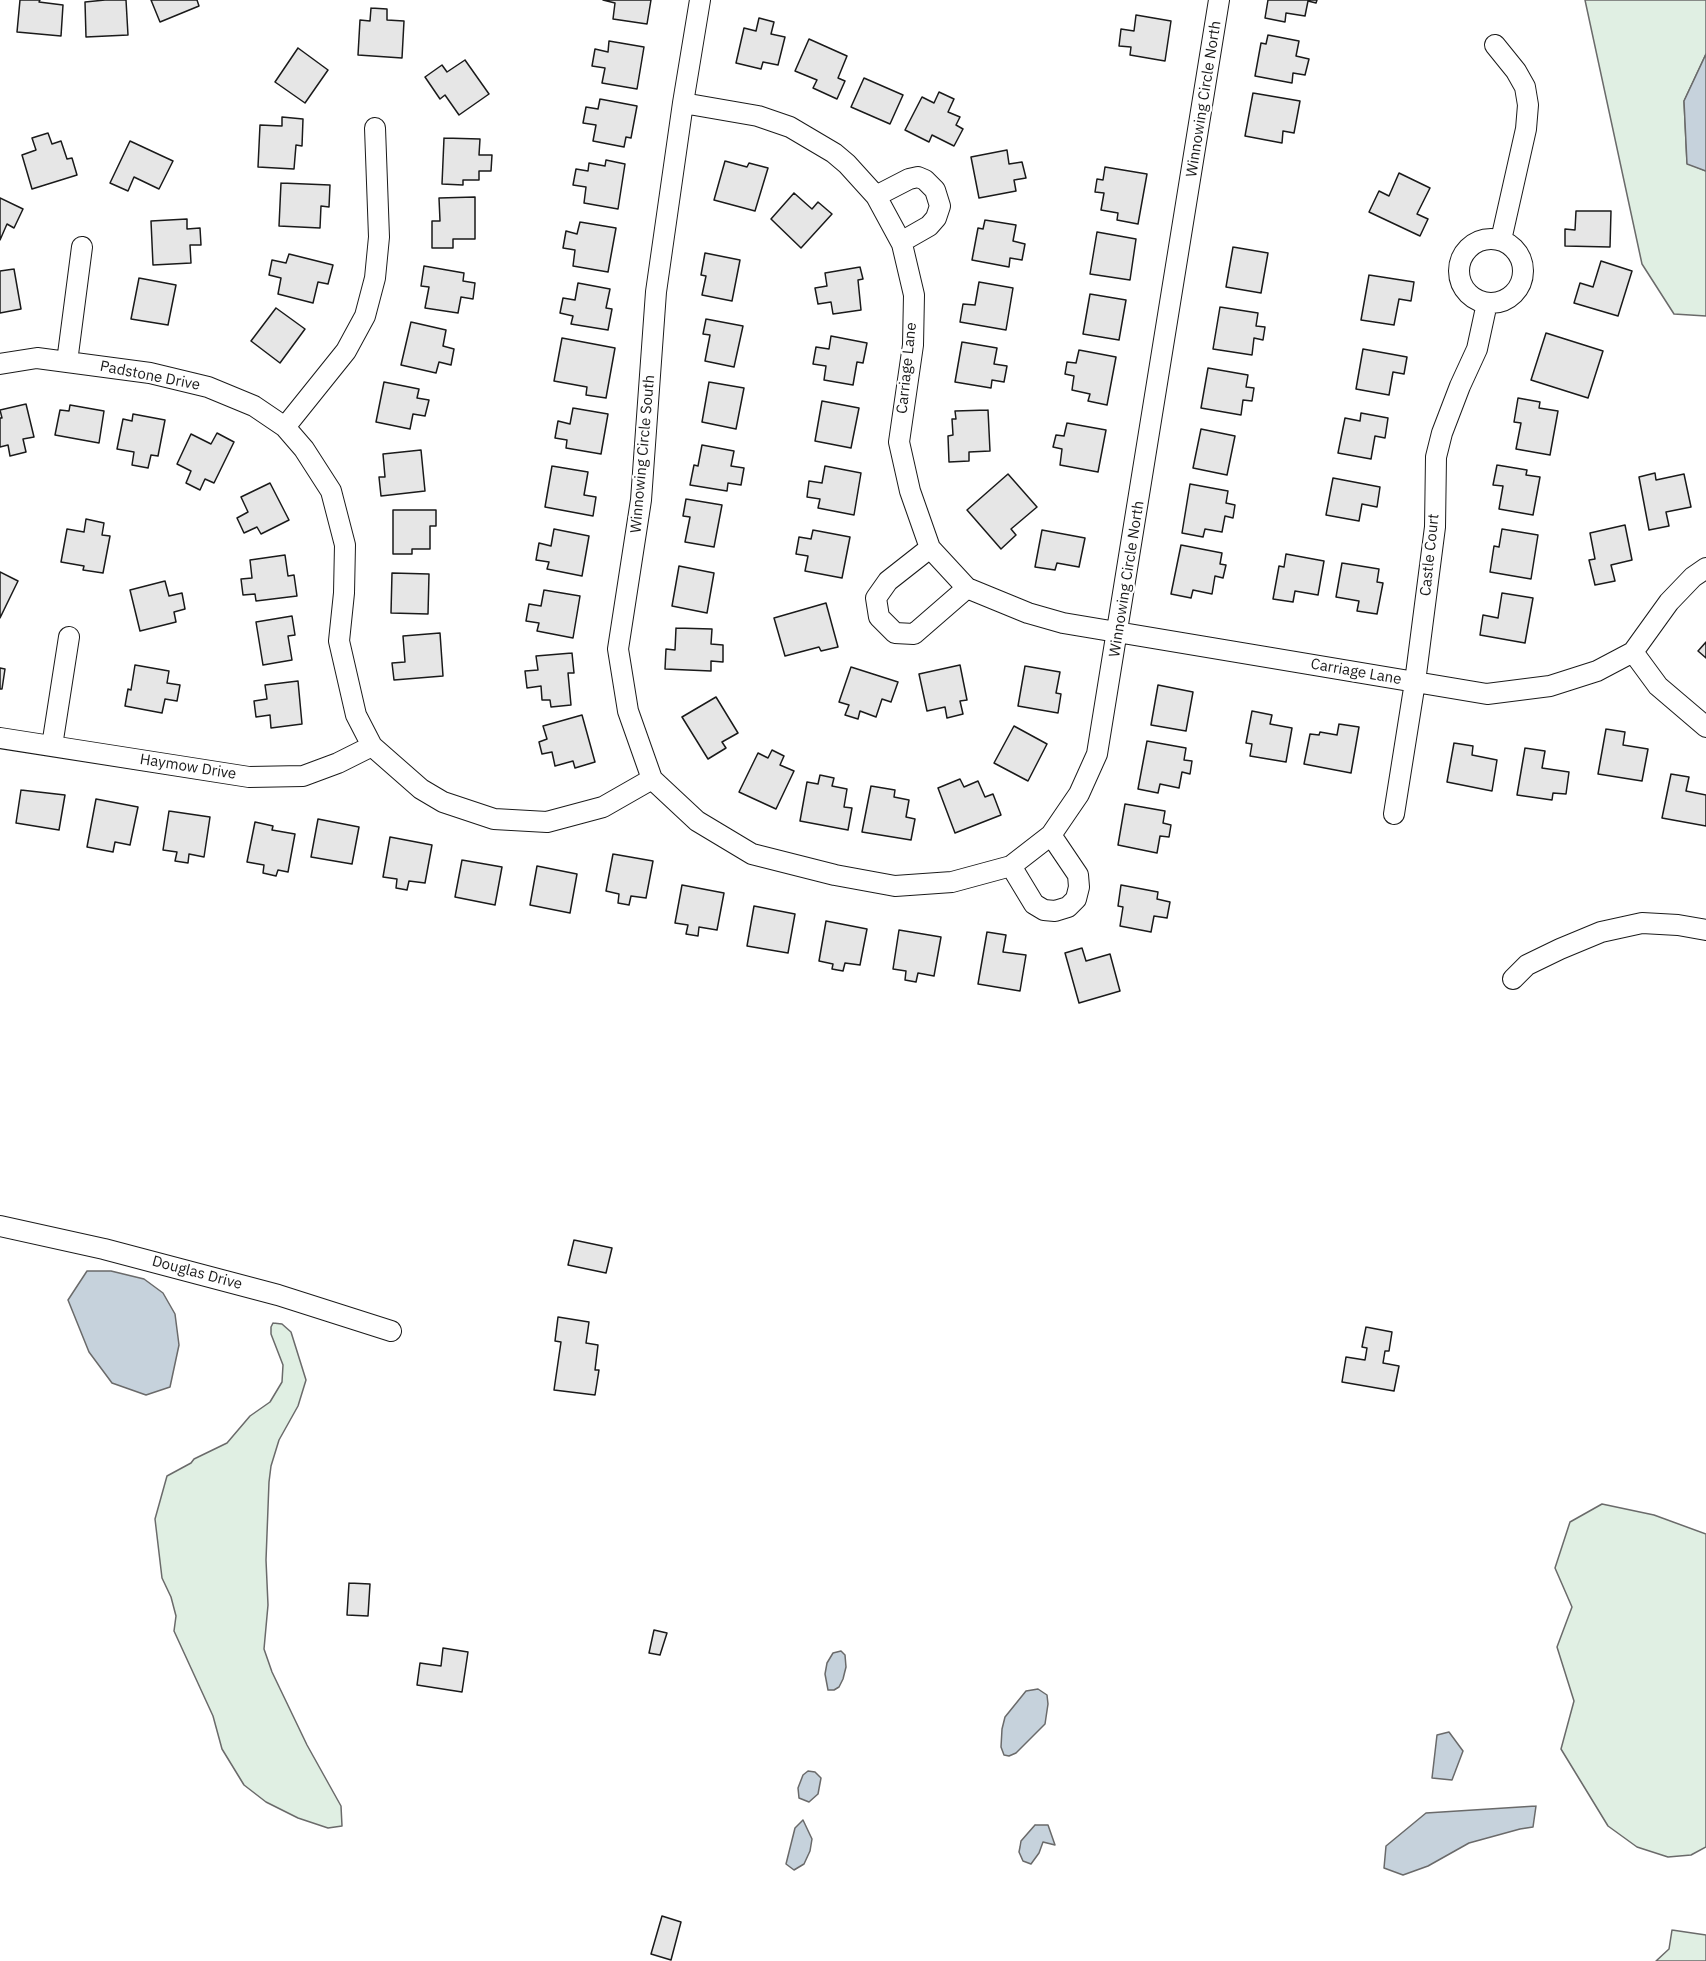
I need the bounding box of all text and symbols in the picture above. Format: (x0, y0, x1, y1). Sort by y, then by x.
street label: Winnowing Circle North (1183, 20, 1225, 178)
street label: Carriage Lane (893, 321, 921, 415)
street label: Padstone Drive (98, 357, 202, 395)
street label: Winnowing Circle South (627, 374, 659, 534)
street label: Winnowing Circle North (1106, 500, 1148, 658)
street label: Castle Court (1417, 513, 1443, 597)
street label: Carriage Lane (1309, 655, 1403, 689)
street label: Haymow Drive (139, 750, 237, 784)
street label: Douglas Drive (150, 1252, 244, 1294)

